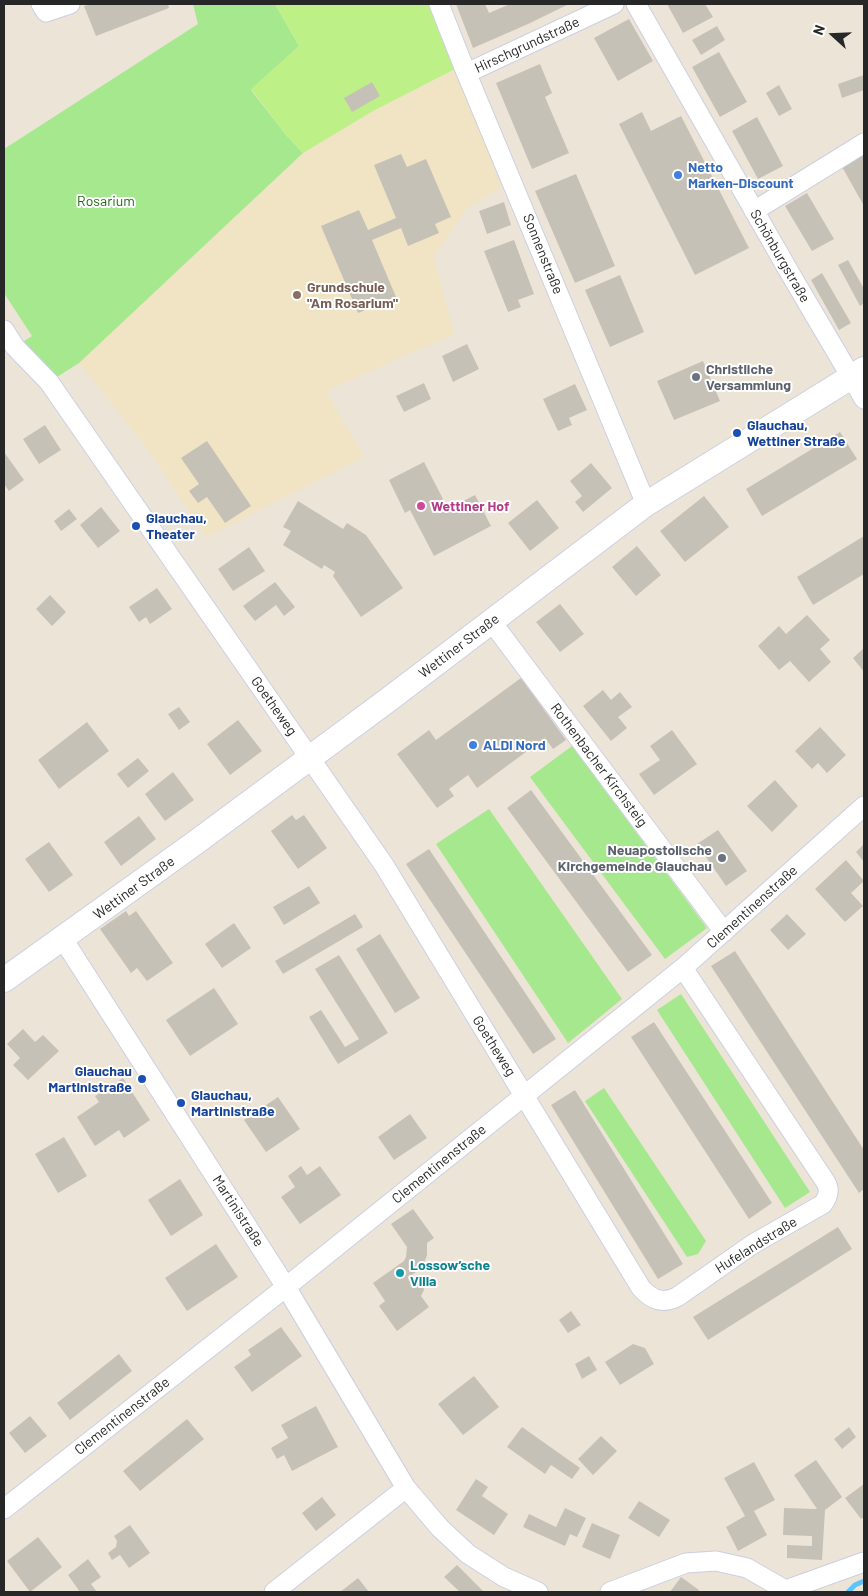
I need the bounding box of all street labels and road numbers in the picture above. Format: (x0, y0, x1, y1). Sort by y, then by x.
street label: Hirschgrundstraße (472, 13, 582, 77)
street label: Schönburgstraße (747, 206, 813, 306)
street label: Sonnenstraße (519, 211, 567, 297)
street label: Wettiner Straße (415, 610, 503, 682)
street label: Goetheweg (248, 673, 300, 739)
street label: Rothenbacher Kirchsteig (547, 700, 651, 830)
street label: Wettiner Straße (90, 853, 178, 923)
street label: Clementinenstraße (703, 862, 801, 952)
street label: Goetheweg (469, 1013, 519, 1079)
street label: Clementinenstraße (389, 1121, 489, 1207)
street label: Martinistraße (209, 1172, 267, 1250)
street label: Hufelandstraße (712, 1213, 800, 1277)
street label: Clementinenstraße (71, 1374, 173, 1458)

